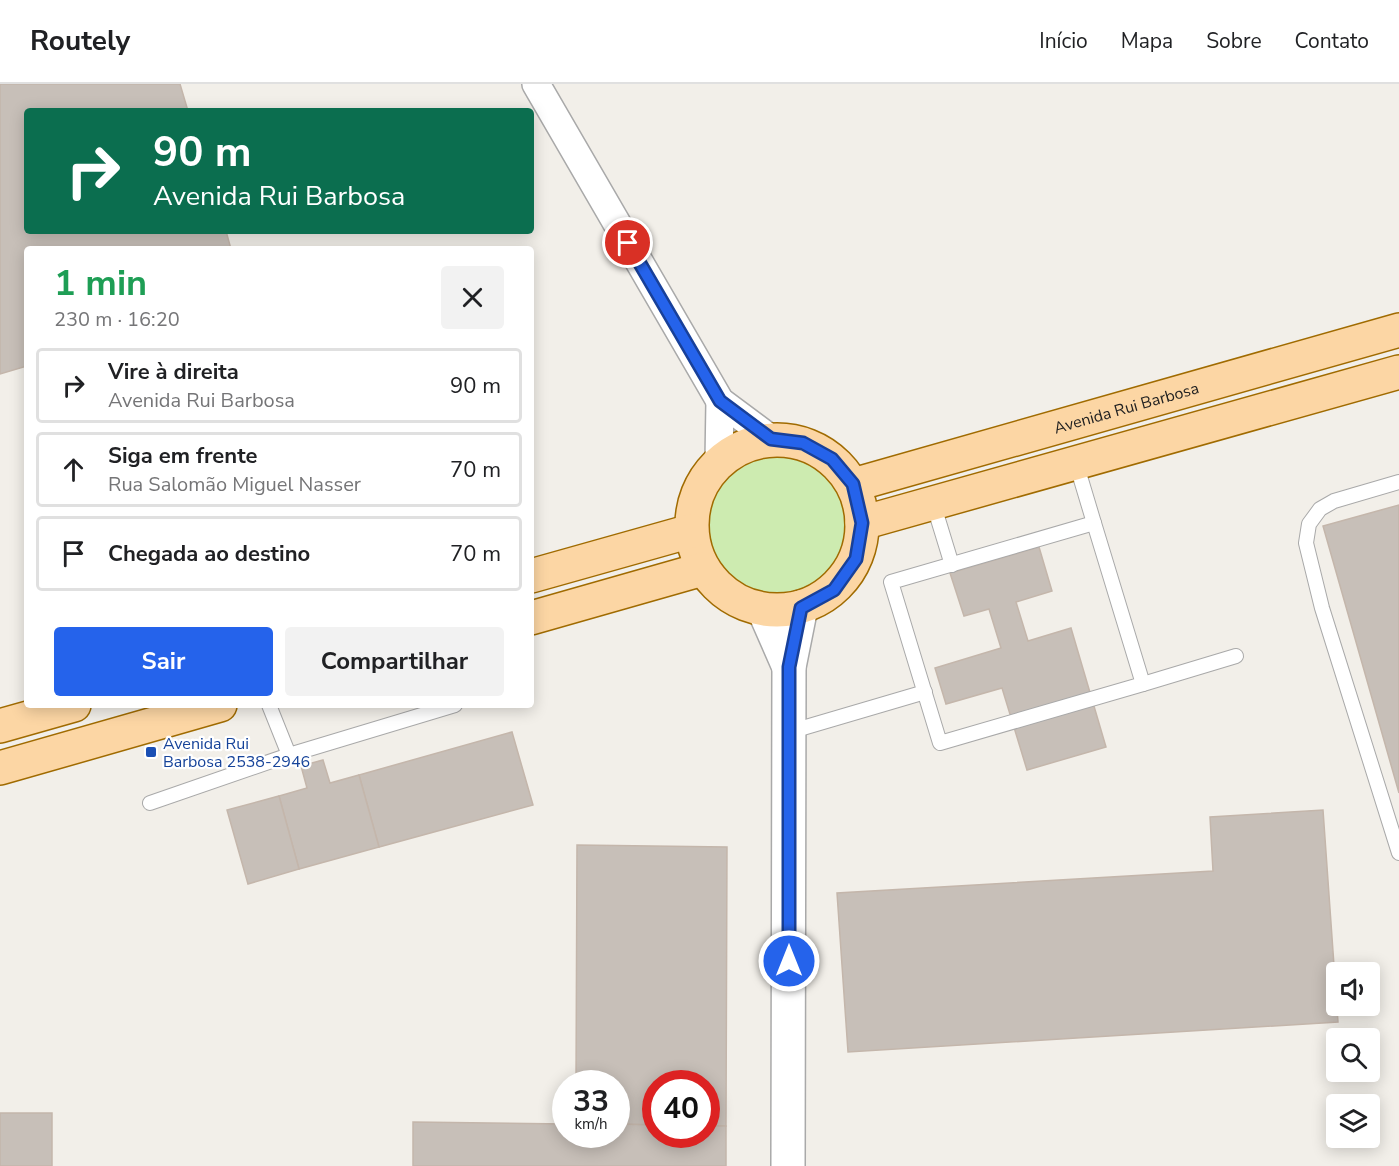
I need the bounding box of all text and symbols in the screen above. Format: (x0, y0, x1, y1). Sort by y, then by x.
text: Routely (30, 22, 130, 60)
text: Início (1039, 27, 1088, 55)
text: Mapa (1121, 27, 1173, 55)
text: Sobre (1206, 27, 1262, 55)
text: Contato (1295, 27, 1369, 55)
text: 90 m (153, 124, 252, 181)
icon: right (54, 132, 132, 210)
text: Avenida Rui Barbosa (153, 178, 405, 215)
pin (602, 217, 653, 268)
icon: arrive (611, 226, 644, 259)
text: 1 min (54, 259, 147, 308)
button: close (441, 266, 504, 329)
text: 230 m · 16:20 (54, 306, 180, 333)
text: Vire à direita (108, 357, 239, 387)
icon: right (57, 369, 90, 402)
text: 90 m (450, 371, 501, 401)
street label: Avenida Rui Barbosa (1051, 377, 1201, 439)
text: Avenida Rui Barbosa (108, 387, 295, 414)
text: Siga em frente (108, 441, 257, 471)
icon: ahead (57, 453, 90, 486)
text: 70 m (450, 455, 501, 485)
text: Rua Salomão Miguel Nasser (108, 471, 361, 498)
icon: arrive (57, 537, 90, 570)
text: Chegada ao destino (108, 539, 310, 569)
text: 70 m (450, 539, 501, 569)
button: Sair (54, 627, 273, 696)
button: Compartilhar (285, 627, 504, 696)
place label: Avenida Rui Barbosa 2538-2946 (163, 733, 310, 773)
marker: Avenida Rui Barbosa 2538-2946 (144, 745, 158, 759)
position arrow (757, 929, 821, 993)
map controls (1326, 962, 1380, 1148)
button: sound (1326, 962, 1380, 1016)
button: search (1326, 1028, 1380, 1082)
speed limit sign: 40 (642, 1070, 720, 1148)
text: 33 (573, 1081, 609, 1122)
button: layers (1326, 1094, 1380, 1148)
text: km/h (574, 1114, 608, 1134)

